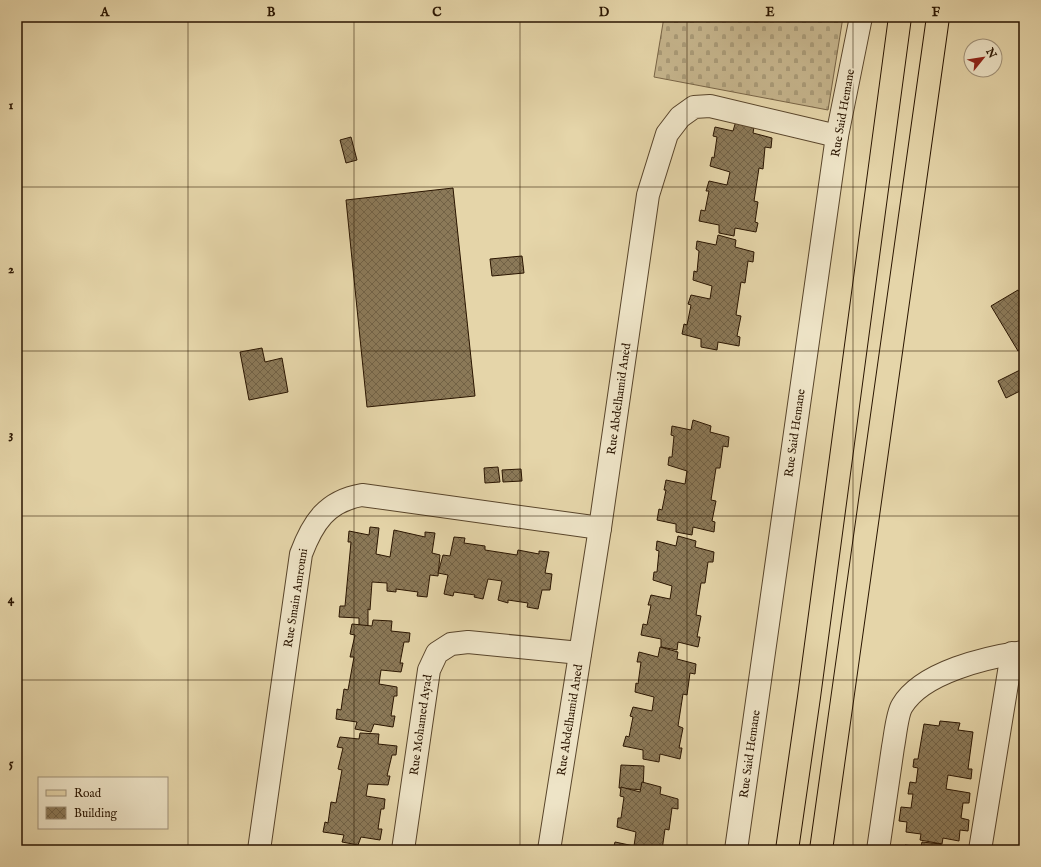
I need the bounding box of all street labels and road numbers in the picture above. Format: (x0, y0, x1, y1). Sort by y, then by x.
street label: Rue Said Hemane (828, 67, 858, 158)
street label: Rue Abdelhamid Aned (604, 342, 634, 456)
street label: Rue Said Hemane (781, 387, 809, 478)
street label: Rue Smain Amrouni (281, 547, 311, 649)
street label: Rue Abdelhamid Aned (554, 663, 586, 777)
street label: Rue Mohamed Ayad (407, 673, 436, 776)
street label: Rue Said Hemane (736, 708, 764, 799)

